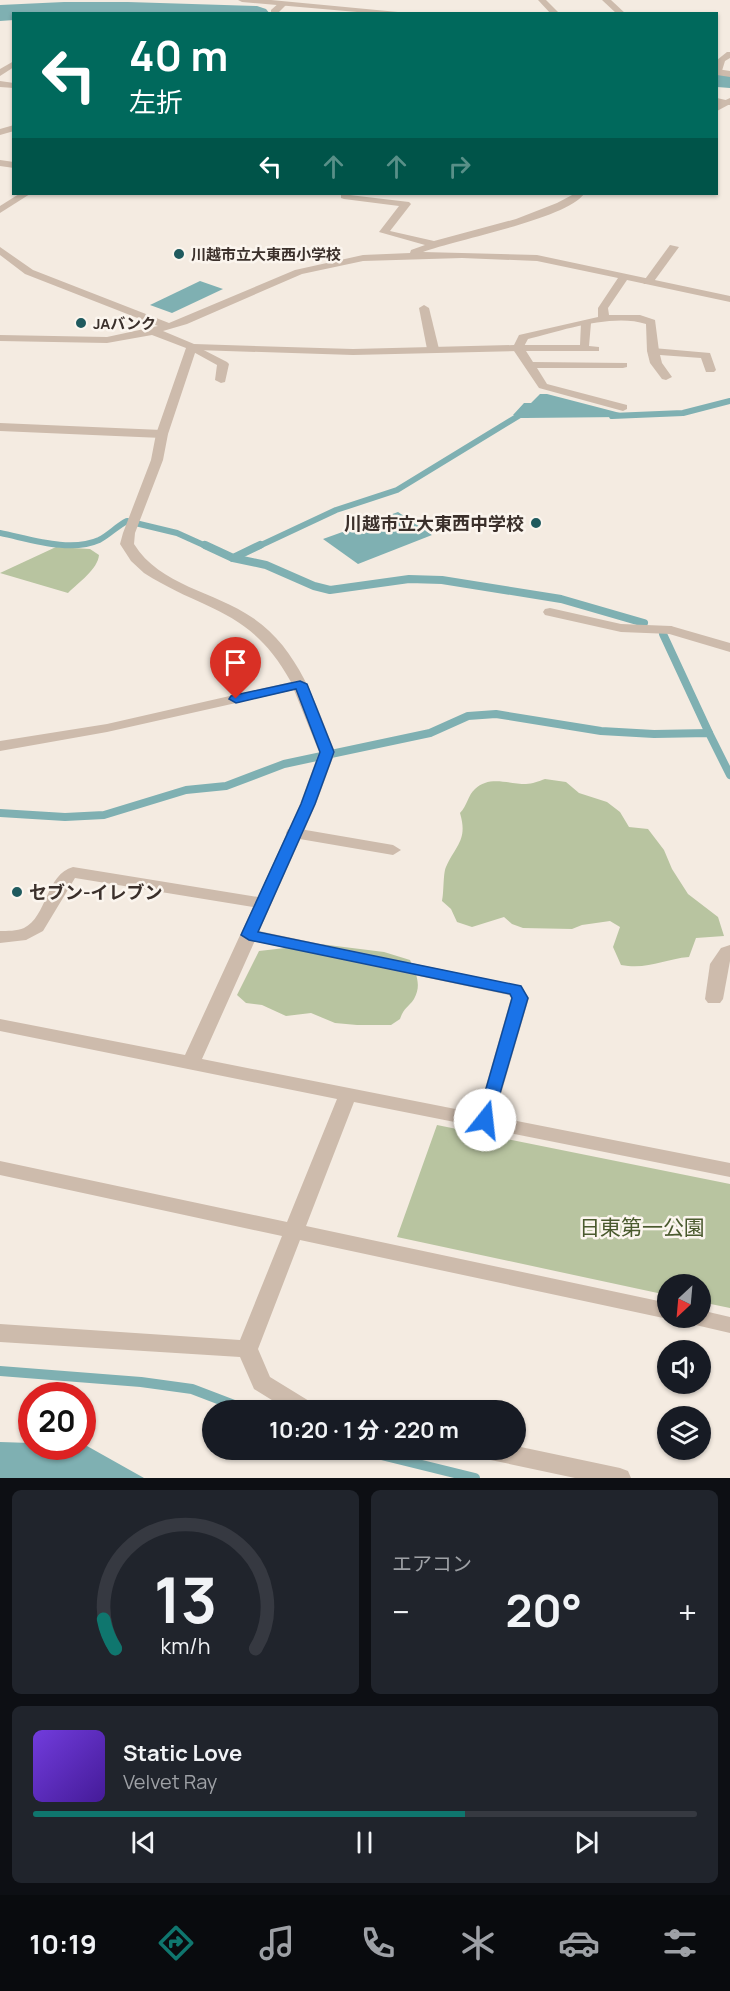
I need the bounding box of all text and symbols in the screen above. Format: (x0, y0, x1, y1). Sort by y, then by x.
text: 40 m (129, 26, 228, 84)
icon: left (30, 36, 108, 114)
text: 左折 (129, 83, 183, 120)
icon: left (254, 150, 287, 183)
icon: ahead (317, 150, 350, 183)
icon: ahead (380, 150, 413, 183)
icon: right (443, 150, 476, 183)
place label: 川越市立大東西小学校 (191, 244, 341, 265)
marker: 川越市立大東西小学校 (172, 247, 186, 261)
place label: JAバンク (93, 313, 156, 334)
marker: JAバンク (74, 316, 88, 330)
place label: 川越市立大東西中学校 (344, 511, 524, 535)
marker: 川越市立大東西中学校 (529, 516, 543, 530)
pin (210, 637, 261, 699)
icon: arrive (219, 646, 252, 679)
place label: セブン-イレブン (29, 880, 163, 904)
marker: セブン-イレブン (10, 885, 24, 899)
position arrow (453, 1088, 517, 1152)
park label: 日東第一公園 (579, 1213, 705, 1241)
north arrow (657, 1274, 711, 1328)
map controls (657, 1274, 711, 1460)
button: sound (657, 1340, 711, 1394)
speed limit sign: 20 (18, 1382, 96, 1460)
button: layers (657, 1406, 711, 1460)
text: 10:20 · 1 分 · 220 m (269, 1415, 459, 1445)
text: エアコン (392, 1550, 472, 1577)
text: 13 (154, 1556, 217, 1642)
text: 20° (506, 1579, 582, 1641)
text: − (392, 1589, 410, 1634)
text: + (678, 1589, 697, 1634)
text: km/h (161, 1631, 210, 1660)
text: Static Love (123, 1738, 242, 1768)
text: Velvet Ray (123, 1768, 217, 1795)
icon: previous (127, 1826, 160, 1859)
icon: pause (348, 1826, 381, 1859)
icon: next (570, 1826, 603, 1859)
icon: directions (155, 1922, 197, 1964)
icon: music (256, 1922, 298, 1964)
icon: phone (357, 1922, 399, 1964)
icon: climate (457, 1922, 499, 1964)
icon: car (558, 1922, 600, 1964)
icon: filters (659, 1922, 701, 1964)
text: 10:19 (29, 1925, 97, 1962)

